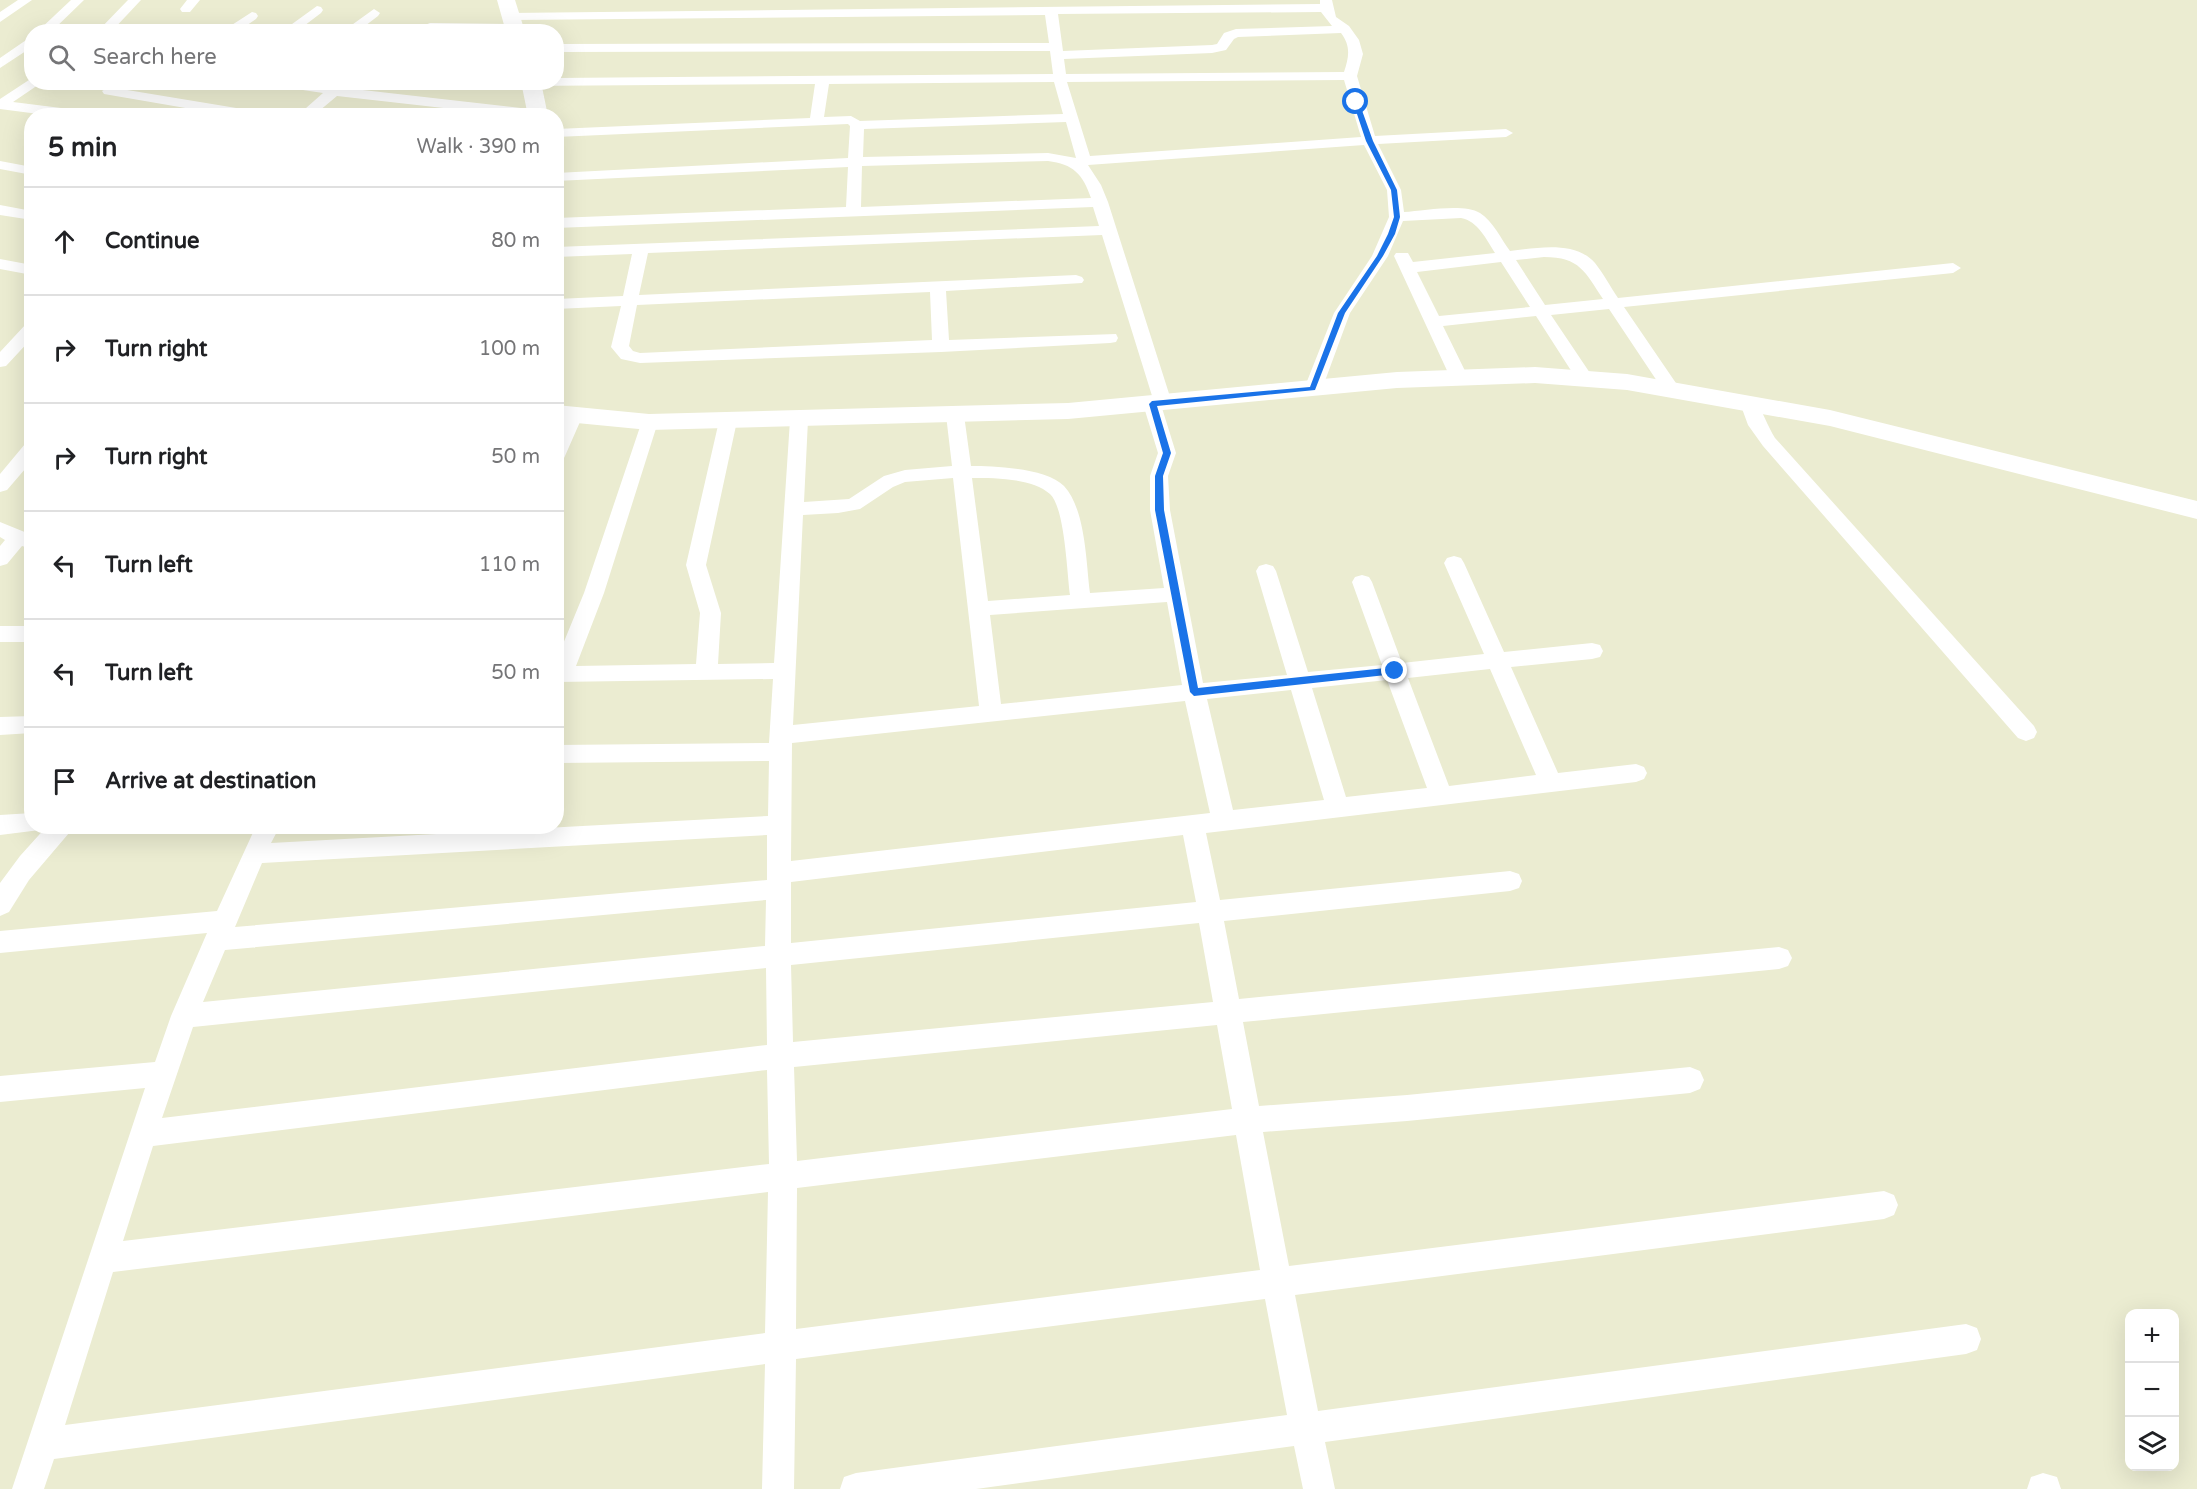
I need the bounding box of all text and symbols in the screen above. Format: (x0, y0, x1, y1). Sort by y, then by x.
search box (24, 24, 564, 90)
icon: search (45, 41, 78, 74)
text: Search here (93, 44, 217, 70)
route start (1342, 88, 1368, 114)
text: 5 min (48, 132, 117, 163)
text: Walk · 390 m (417, 135, 540, 159)
icon: ahead (48, 225, 81, 258)
text: Continue (105, 228, 200, 254)
text: 80 m (491, 229, 540, 253)
icon: right (48, 333, 81, 366)
text: Turn right (105, 336, 207, 362)
text: 100 m (479, 337, 540, 361)
icon: right (48, 441, 81, 474)
text: Turn right (105, 444, 207, 470)
text: 50 m (491, 445, 540, 469)
icon: left (48, 549, 81, 582)
text: Turn left (105, 552, 193, 578)
text: 110 m (479, 553, 540, 577)
icon: left (48, 657, 81, 690)
route end (1381, 657, 1407, 683)
text: Turn left (105, 660, 193, 686)
text: 50 m (491, 661, 540, 685)
icon: arrive (48, 765, 81, 798)
text: Arrive at destination (105, 768, 316, 794)
map controls (2125, 1309, 2179, 1471)
button: + (2125, 1309, 2179, 1363)
button: − (2125, 1363, 2179, 1417)
button: layers (2125, 1417, 2179, 1471)

